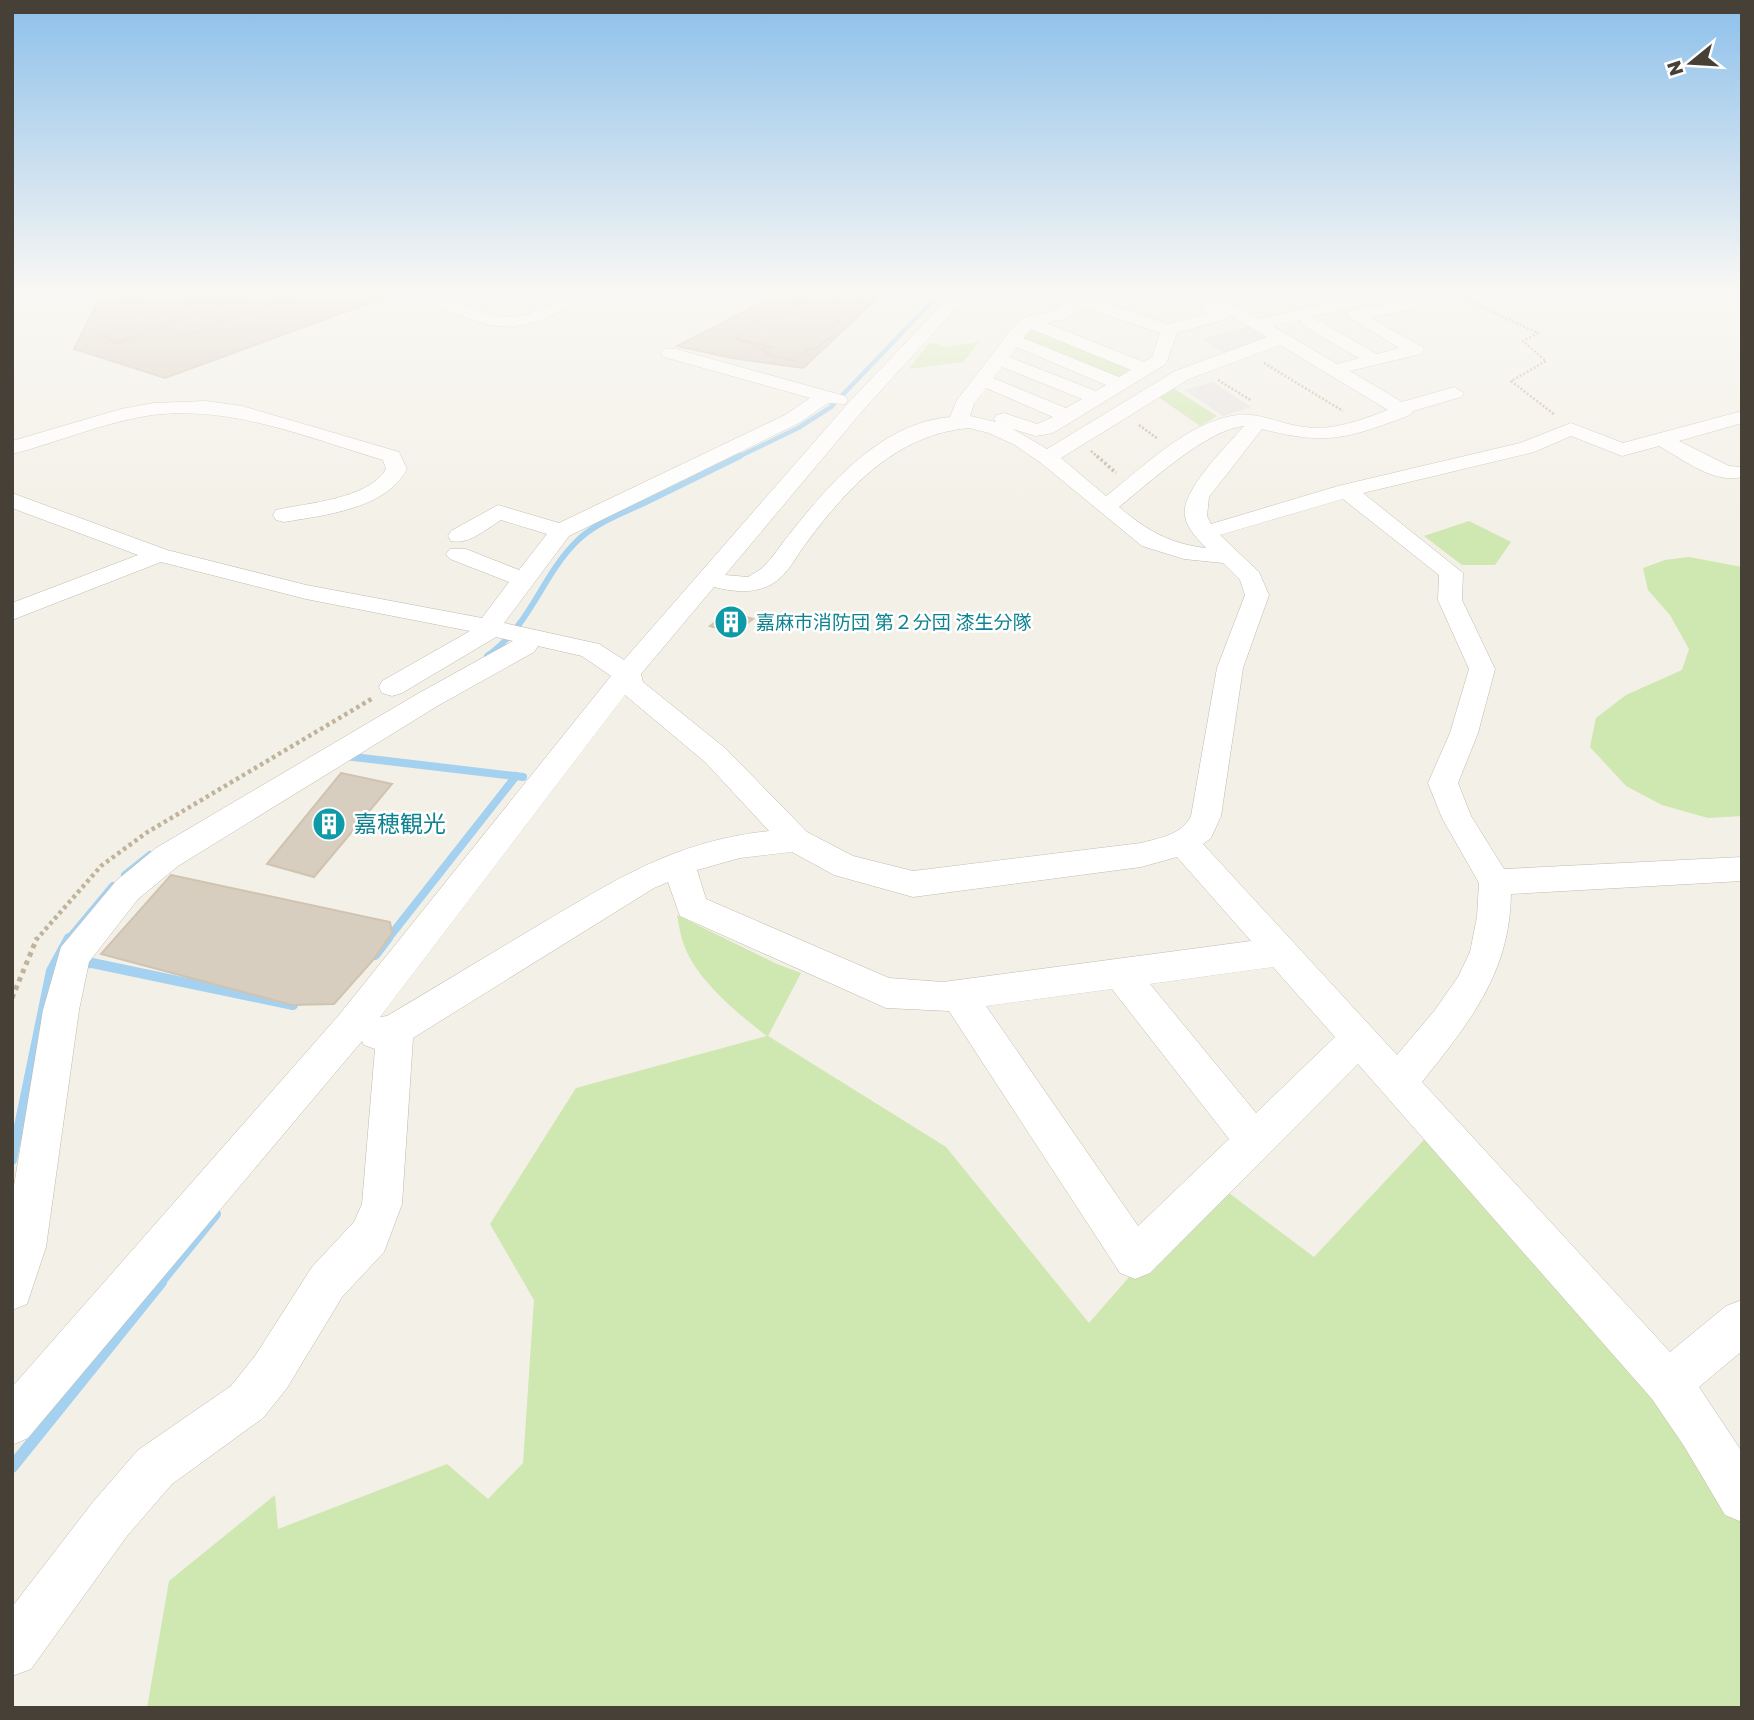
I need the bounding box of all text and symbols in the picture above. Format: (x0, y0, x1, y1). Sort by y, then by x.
north arrow (1656, 28, 1726, 98)
text: N (1661, 58, 1688, 79)
building icon: 嘉麻市消防団 第２分団 漆生分隊 (712, 603, 750, 641)
place label: 嘉麻市消防団 第２分団 漆生分隊 (756, 610, 1032, 633)
building icon: 嘉穂観光 (310, 805, 348, 843)
place label: 嘉穂観光 (354, 809, 446, 837)

